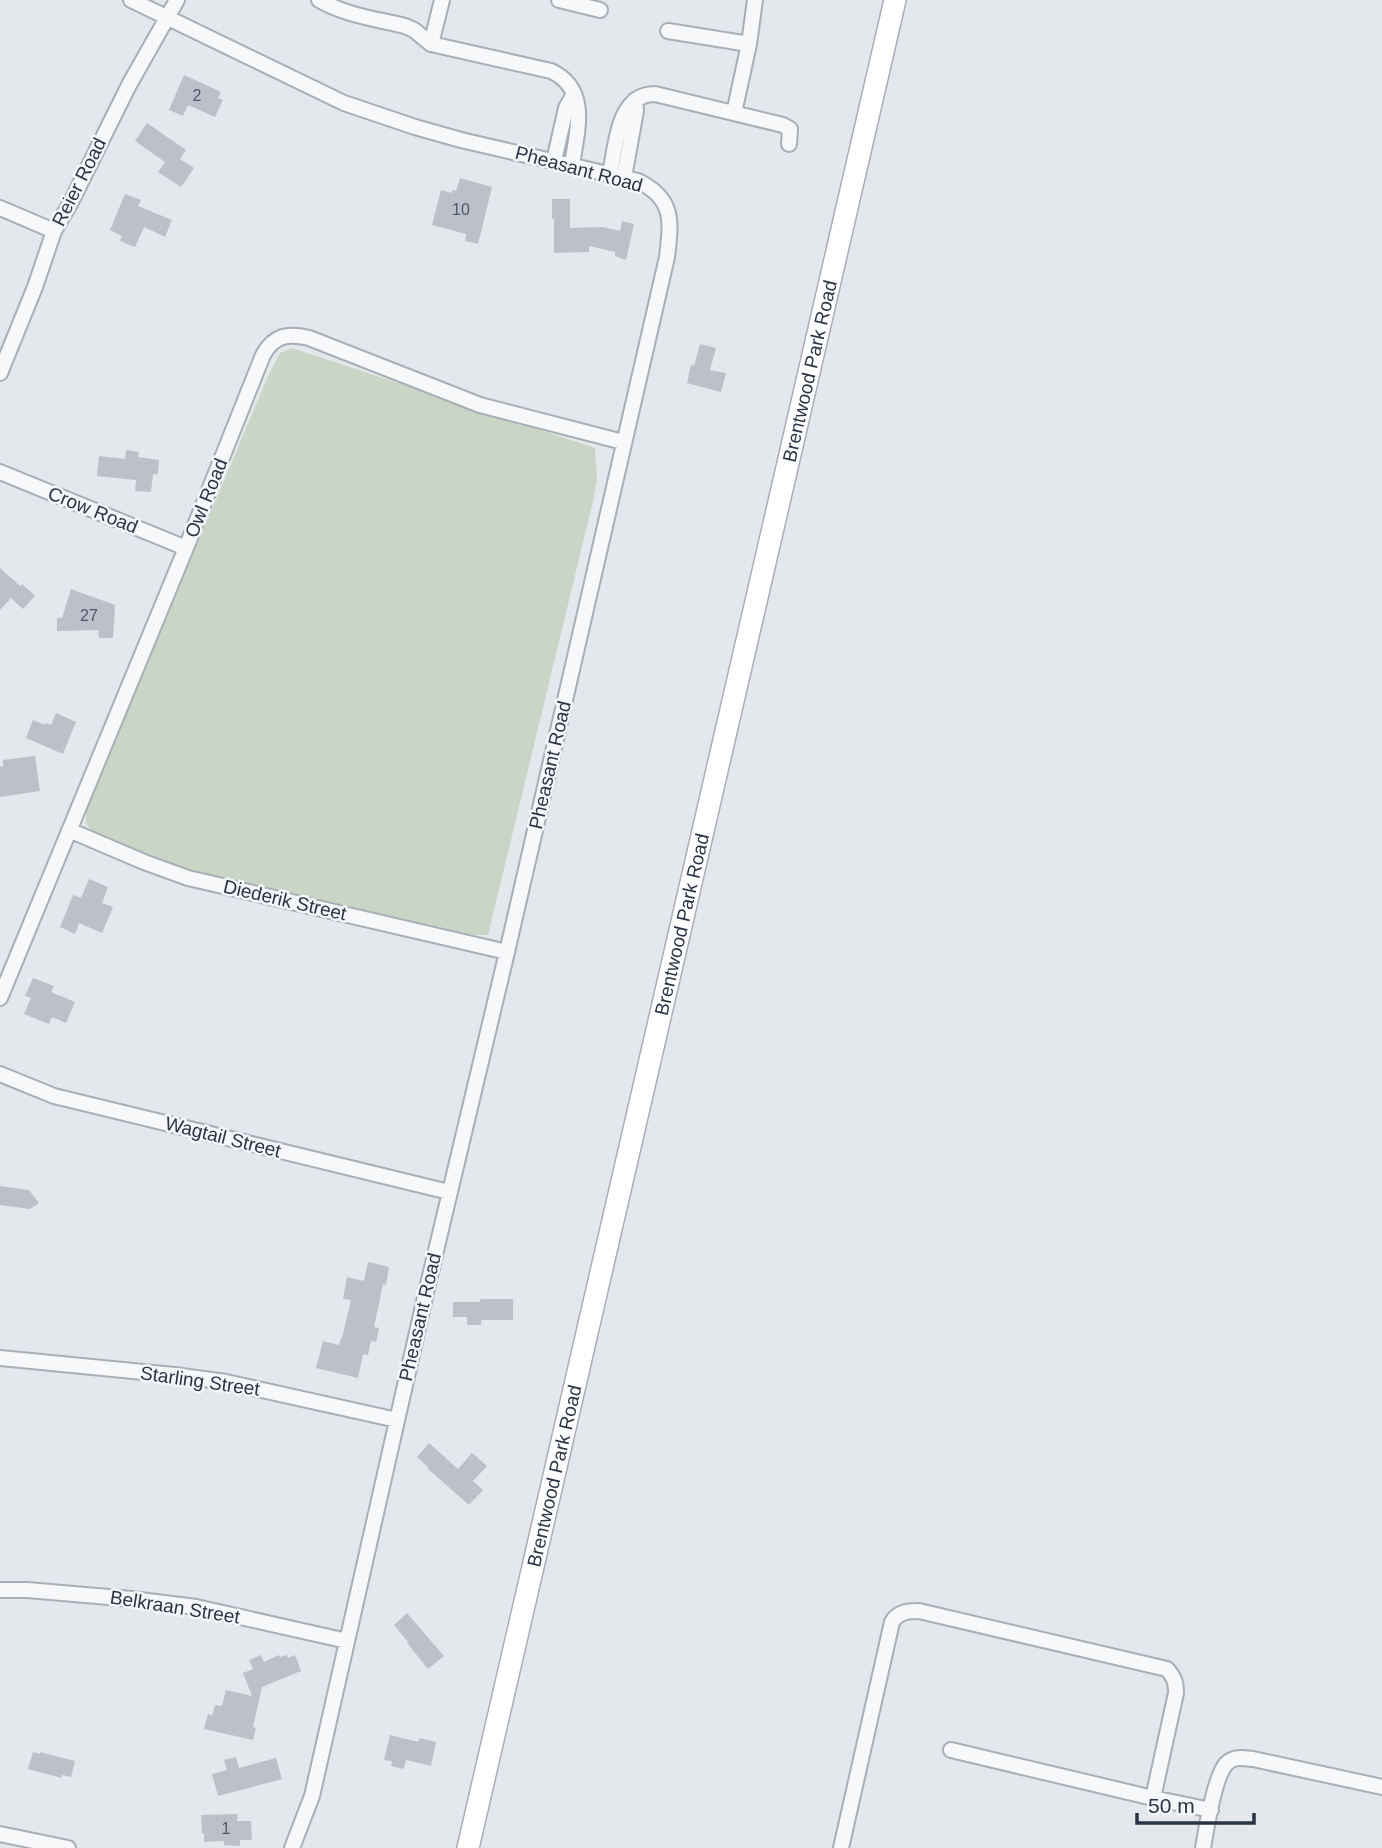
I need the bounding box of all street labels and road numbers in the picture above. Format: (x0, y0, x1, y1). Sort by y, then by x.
street label: Reier Road (48, 134, 110, 230)
street label: Pheasant Road (513, 142, 645, 196)
street label: Brentwood Park Road (778, 278, 840, 464)
street label: Owl Road (181, 455, 231, 541)
street label: Crow Road (45, 482, 141, 538)
street label: Pheasant Road (525, 699, 575, 831)
street label: Brentwood Park Road (650, 831, 713, 1017)
street label: Diederik Street (221, 876, 349, 925)
street label: Wagtail Street (163, 1112, 284, 1162)
street label: Pheasant Road (395, 1251, 445, 1383)
street label: Starling Street (139, 1362, 262, 1400)
street label: Brentwood Park Road (523, 1383, 585, 1569)
street label: Belkraan Street (109, 1586, 242, 1628)

